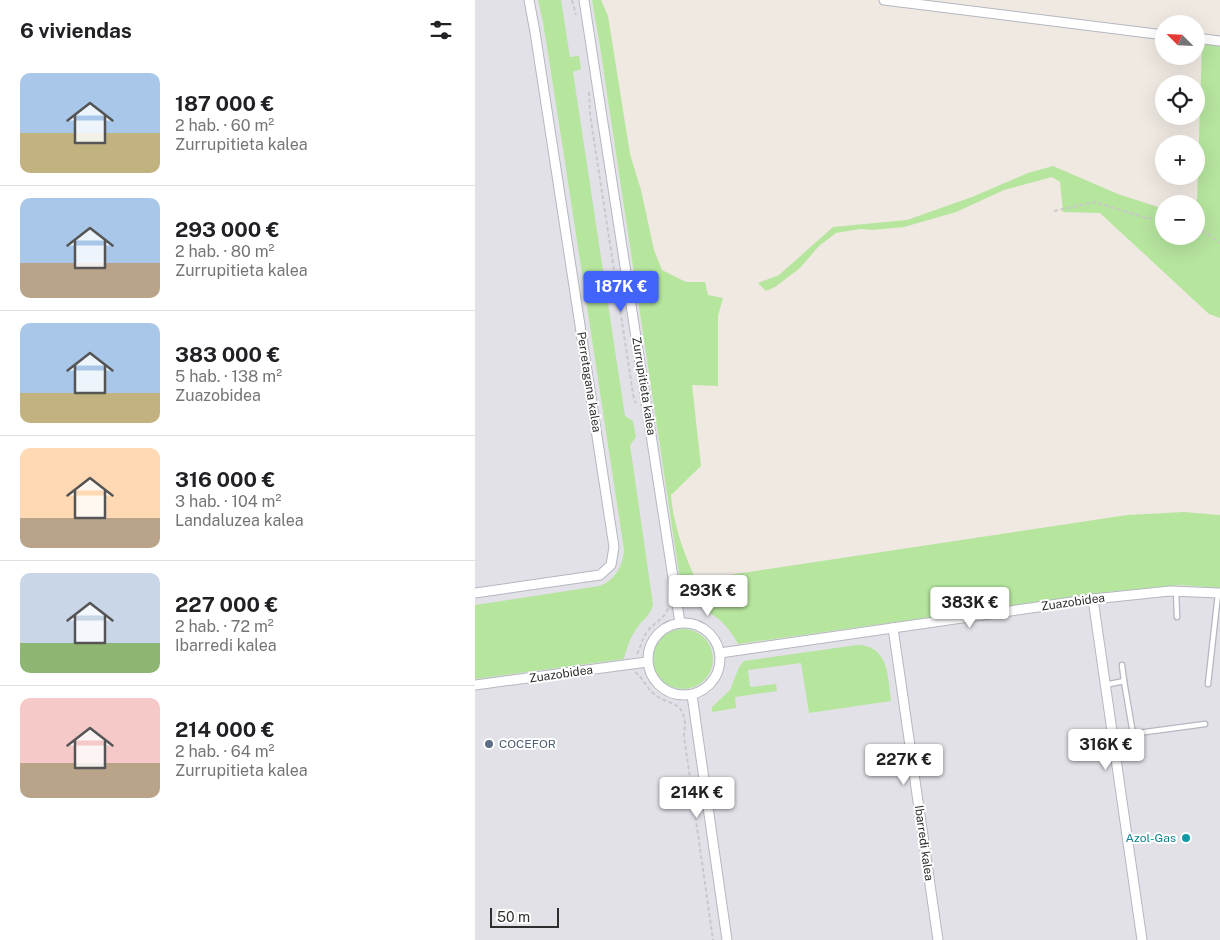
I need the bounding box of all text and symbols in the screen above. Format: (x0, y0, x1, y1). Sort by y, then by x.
north arrow (1155, 15, 1205, 65)
map controls (1155, 15, 1205, 245)
icon: filters (427, 16, 455, 44)
text: 6 viviendas (20, 18, 132, 43)
button: locate (1155, 75, 1205, 125)
text: 187 000 € (175, 91, 275, 116)
icon: home (60, 93, 120, 153)
text: 2 hab. · 60 m² (175, 116, 274, 135)
text: Zurrupitieta kalea (175, 135, 308, 154)
button: + (1155, 135, 1205, 185)
button: − (1155, 195, 1205, 245)
text: 293 000 € (175, 217, 280, 242)
icon: home (60, 218, 120, 278)
text: 2 hab. · 80 m² (175, 242, 275, 261)
text: Zurrupitieta kalea (175, 261, 308, 280)
pin: 187K € (580, 270, 662, 313)
text: 187K € (595, 277, 647, 296)
street label: Perretagana kalea (574, 331, 604, 433)
street label: Zurrupitieta kalea (629, 336, 659, 436)
text: 383 000 € (175, 342, 281, 367)
icon: home (60, 343, 120, 403)
text: 5 hab. · 138 m² (175, 367, 282, 386)
text: Zuazobidea (175, 386, 261, 405)
text: 316 000 € (175, 467, 275, 492)
icon: home (60, 468, 120, 528)
text: 3 hab. · 104 m² (175, 492, 281, 511)
text: Landaluzea kalea (175, 511, 304, 530)
pin: 293K € (667, 574, 749, 617)
text: 293K € (680, 581, 736, 600)
pin: 383K € (929, 586, 1011, 629)
street label: Zuazobidea (1040, 591, 1106, 613)
text: 227 000 € (175, 592, 278, 617)
icon: home (60, 593, 120, 653)
text: 383K € (941, 593, 999, 612)
text: 2 hab. · 72 m² (175, 617, 274, 636)
text: Ibarredi kalea (175, 636, 277, 655)
street label: Zuazobidea (528, 663, 594, 685)
text: 214 000 € (175, 717, 275, 742)
icon: home (60, 718, 120, 778)
pin: 316K € (1065, 728, 1147, 771)
text: 316K € (1079, 735, 1133, 754)
place label: COCEFOR (499, 737, 556, 751)
marker: COCEFOR (483, 738, 495, 750)
text: 2 hab. · 64 m² (175, 742, 274, 761)
pin: 227K € (863, 744, 945, 786)
text: 227K € (876, 750, 932, 769)
text: Zurrupitieta kalea (175, 761, 308, 780)
pin: 214K € (656, 776, 738, 819)
text: 214K € (670, 783, 724, 802)
street label: Ibarredi kalea (912, 804, 936, 882)
place label: Azol-Gas (1126, 831, 1176, 845)
marker: Azol-Gas (1180, 832, 1192, 844)
scale bar (490, 905, 559, 928)
text: 50 m (497, 909, 530, 925)

